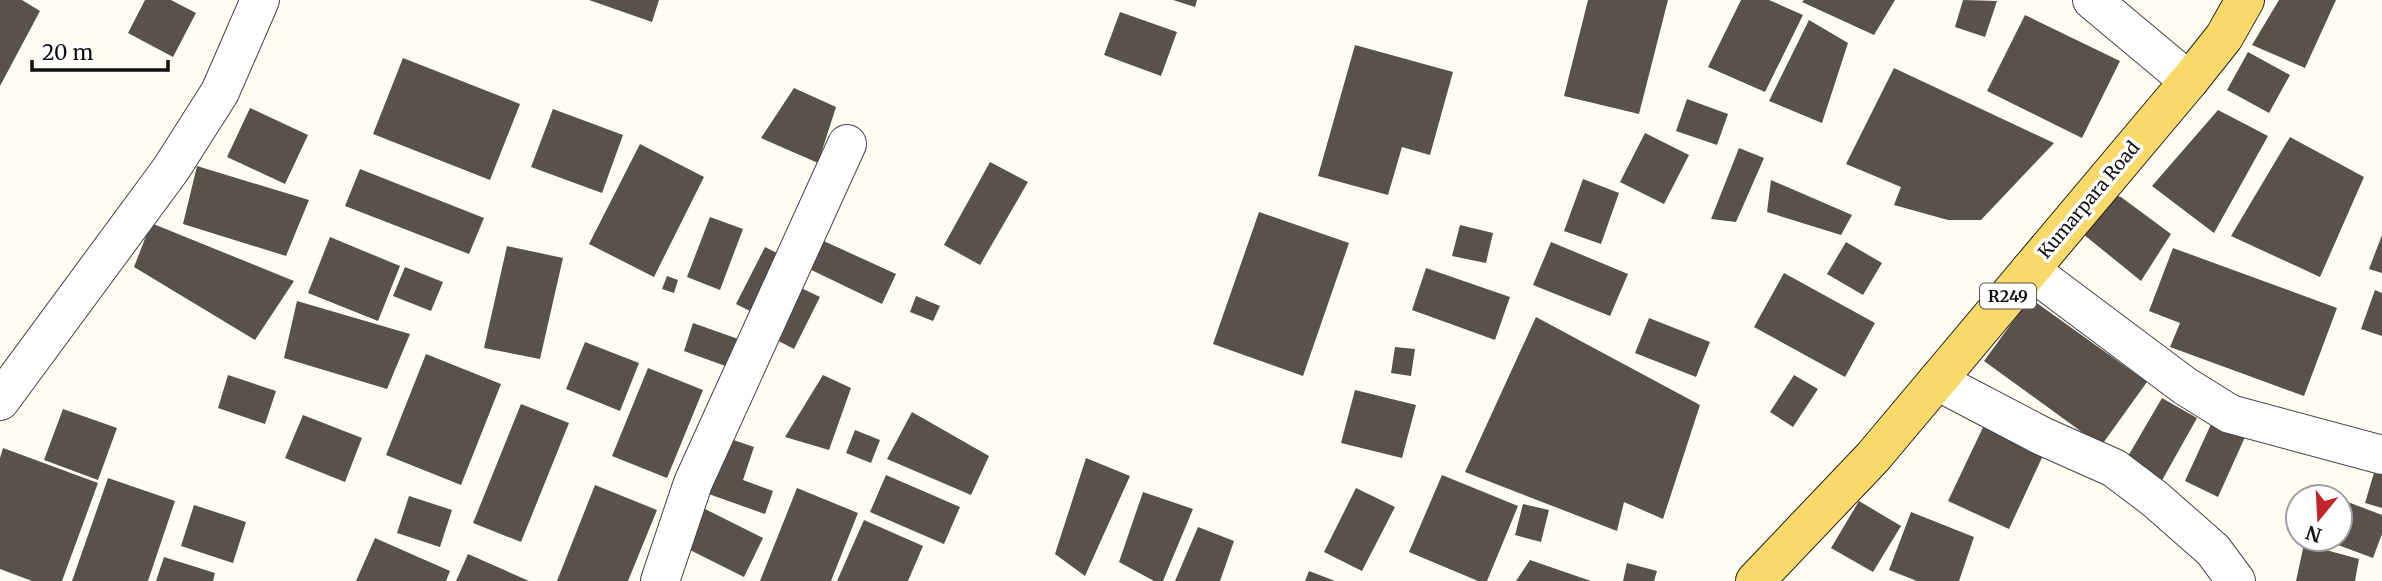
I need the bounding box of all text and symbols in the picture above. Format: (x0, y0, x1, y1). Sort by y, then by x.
scale bar (32, 28, 168, 72)
text: 20 m (42, 39, 94, 66)
street label: Kumarpara Road (2033, 136, 2144, 263)
road number: R249 (1980, 284, 2036, 308)
north arrow (2284, 483, 2354, 553)
text: N (2303, 520, 2325, 548)

